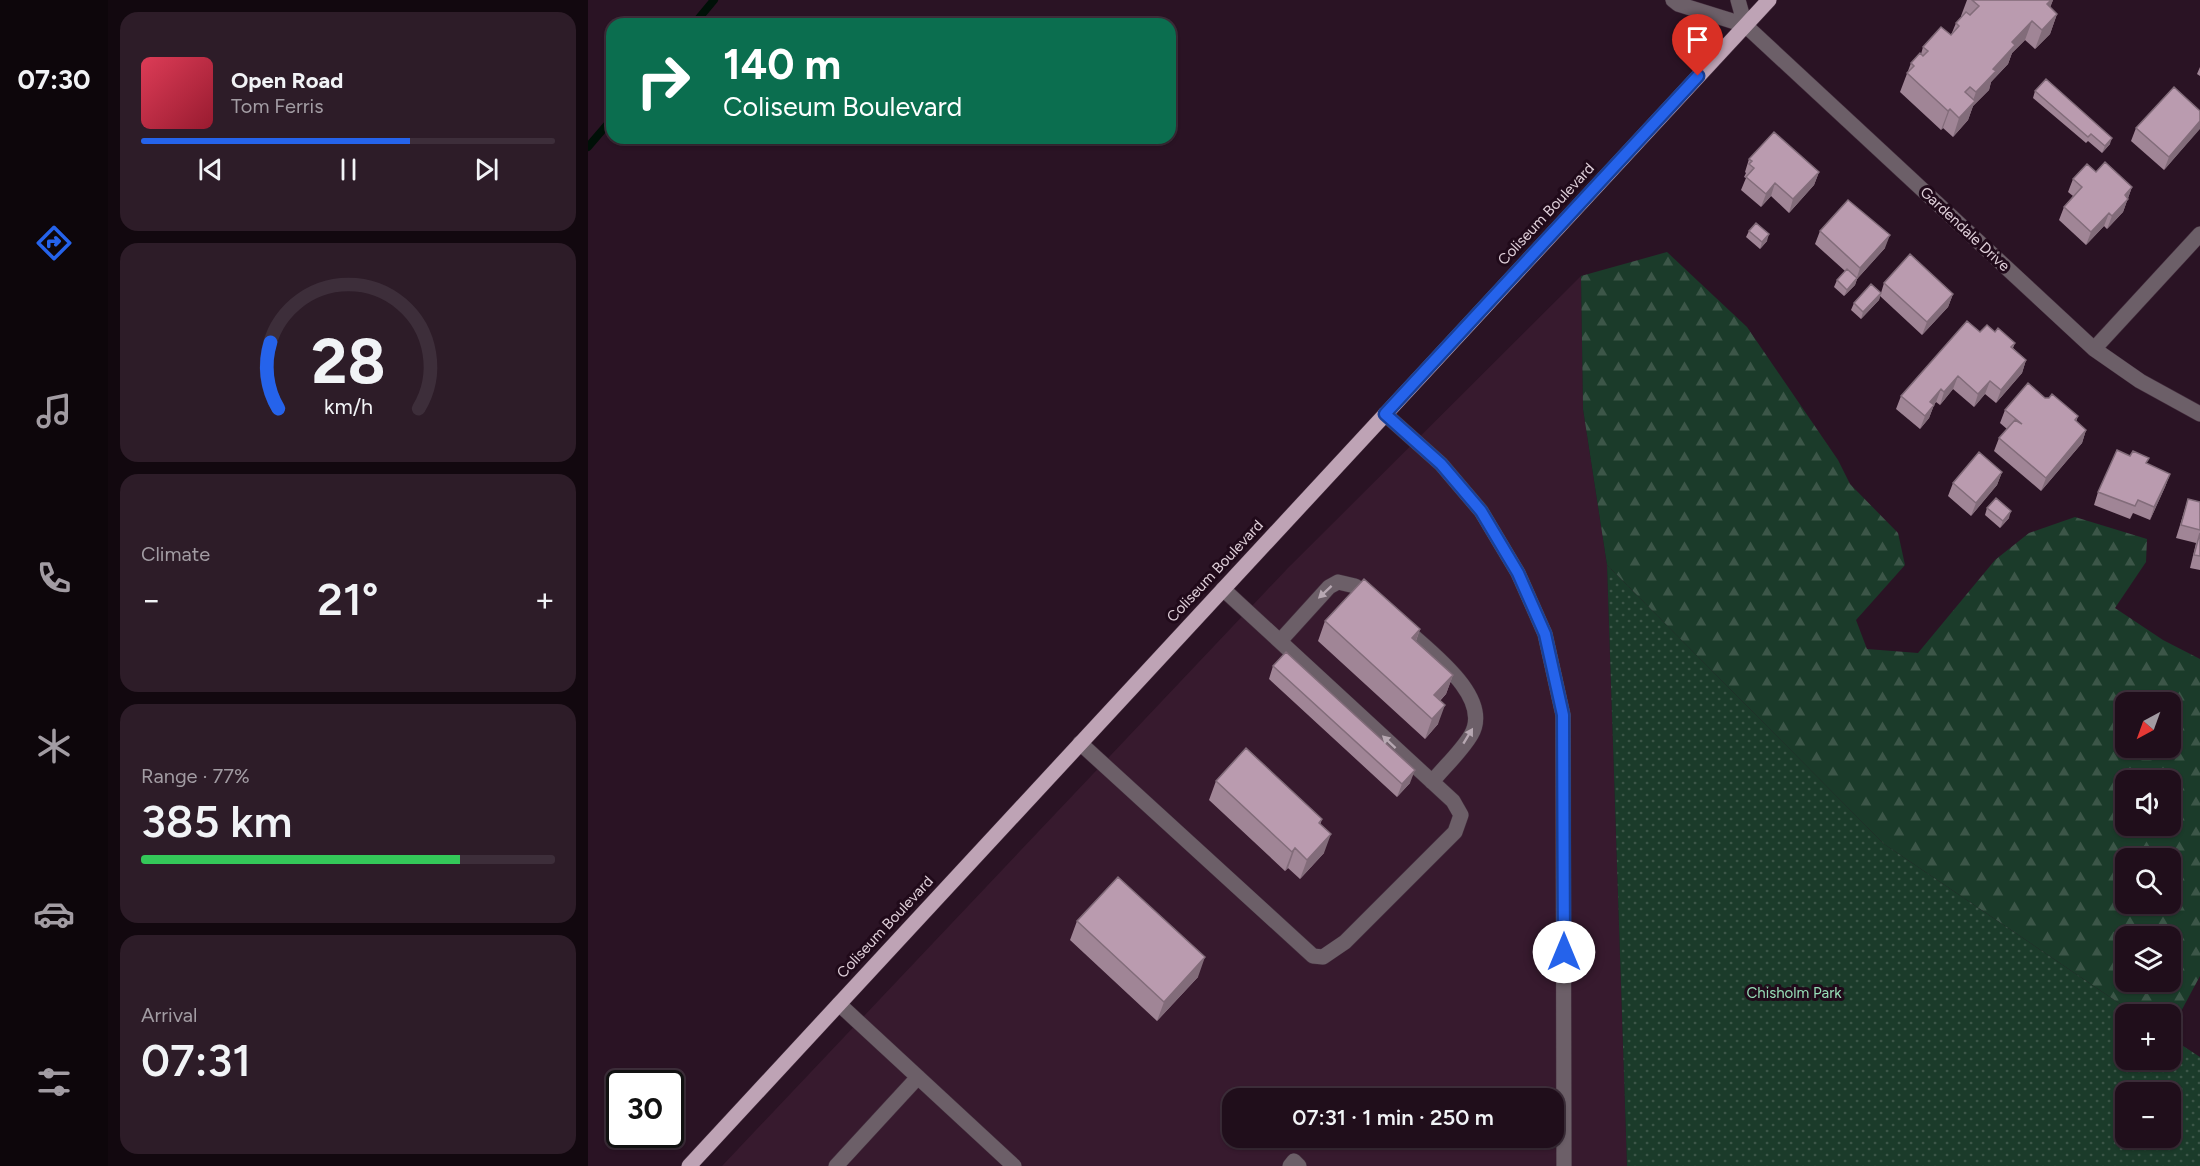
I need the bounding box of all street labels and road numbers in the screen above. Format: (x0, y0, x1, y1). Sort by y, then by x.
street label: Coliseum Boulevard (1494, 159, 1598, 269)
street label: Gardendale Drive (1917, 183, 2013, 275)
street label: Coliseum Boulevard (1163, 516, 1267, 626)
street label: Coliseum Boulevard (833, 872, 937, 982)

